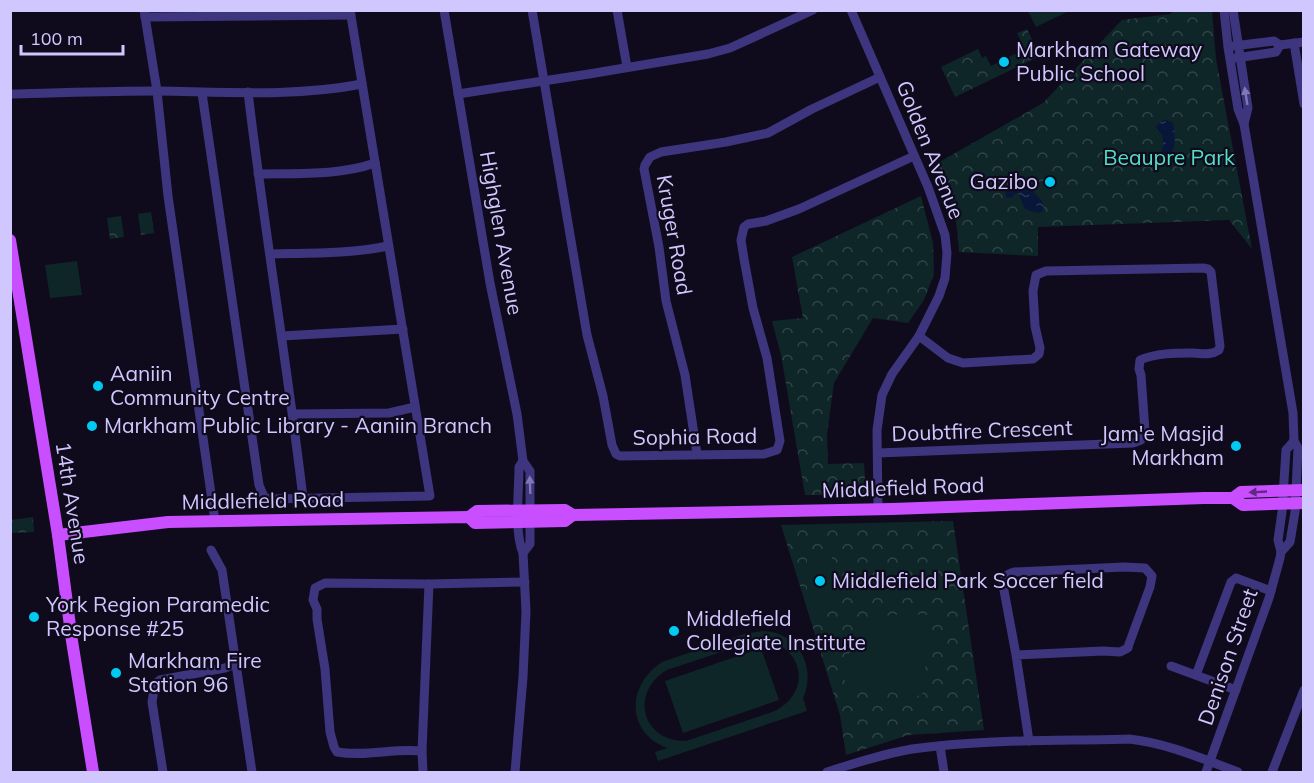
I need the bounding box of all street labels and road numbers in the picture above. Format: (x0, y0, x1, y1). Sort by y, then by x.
street label: Golden Avenue (891, 76, 971, 223)
street label: Highglen Avenue (475, 149, 529, 317)
street label: Kruger Road (652, 173, 698, 297)
street label: Doubtfire Crescent (891, 414, 1073, 446)
street label: Sophia Road (632, 422, 757, 450)
street label: 14th Avenue (50, 440, 95, 566)
street label: Middlefield Road (821, 471, 985, 503)
street label: Middlefield Road (181, 486, 345, 514)
street label: Denison Street (1192, 585, 1263, 728)

